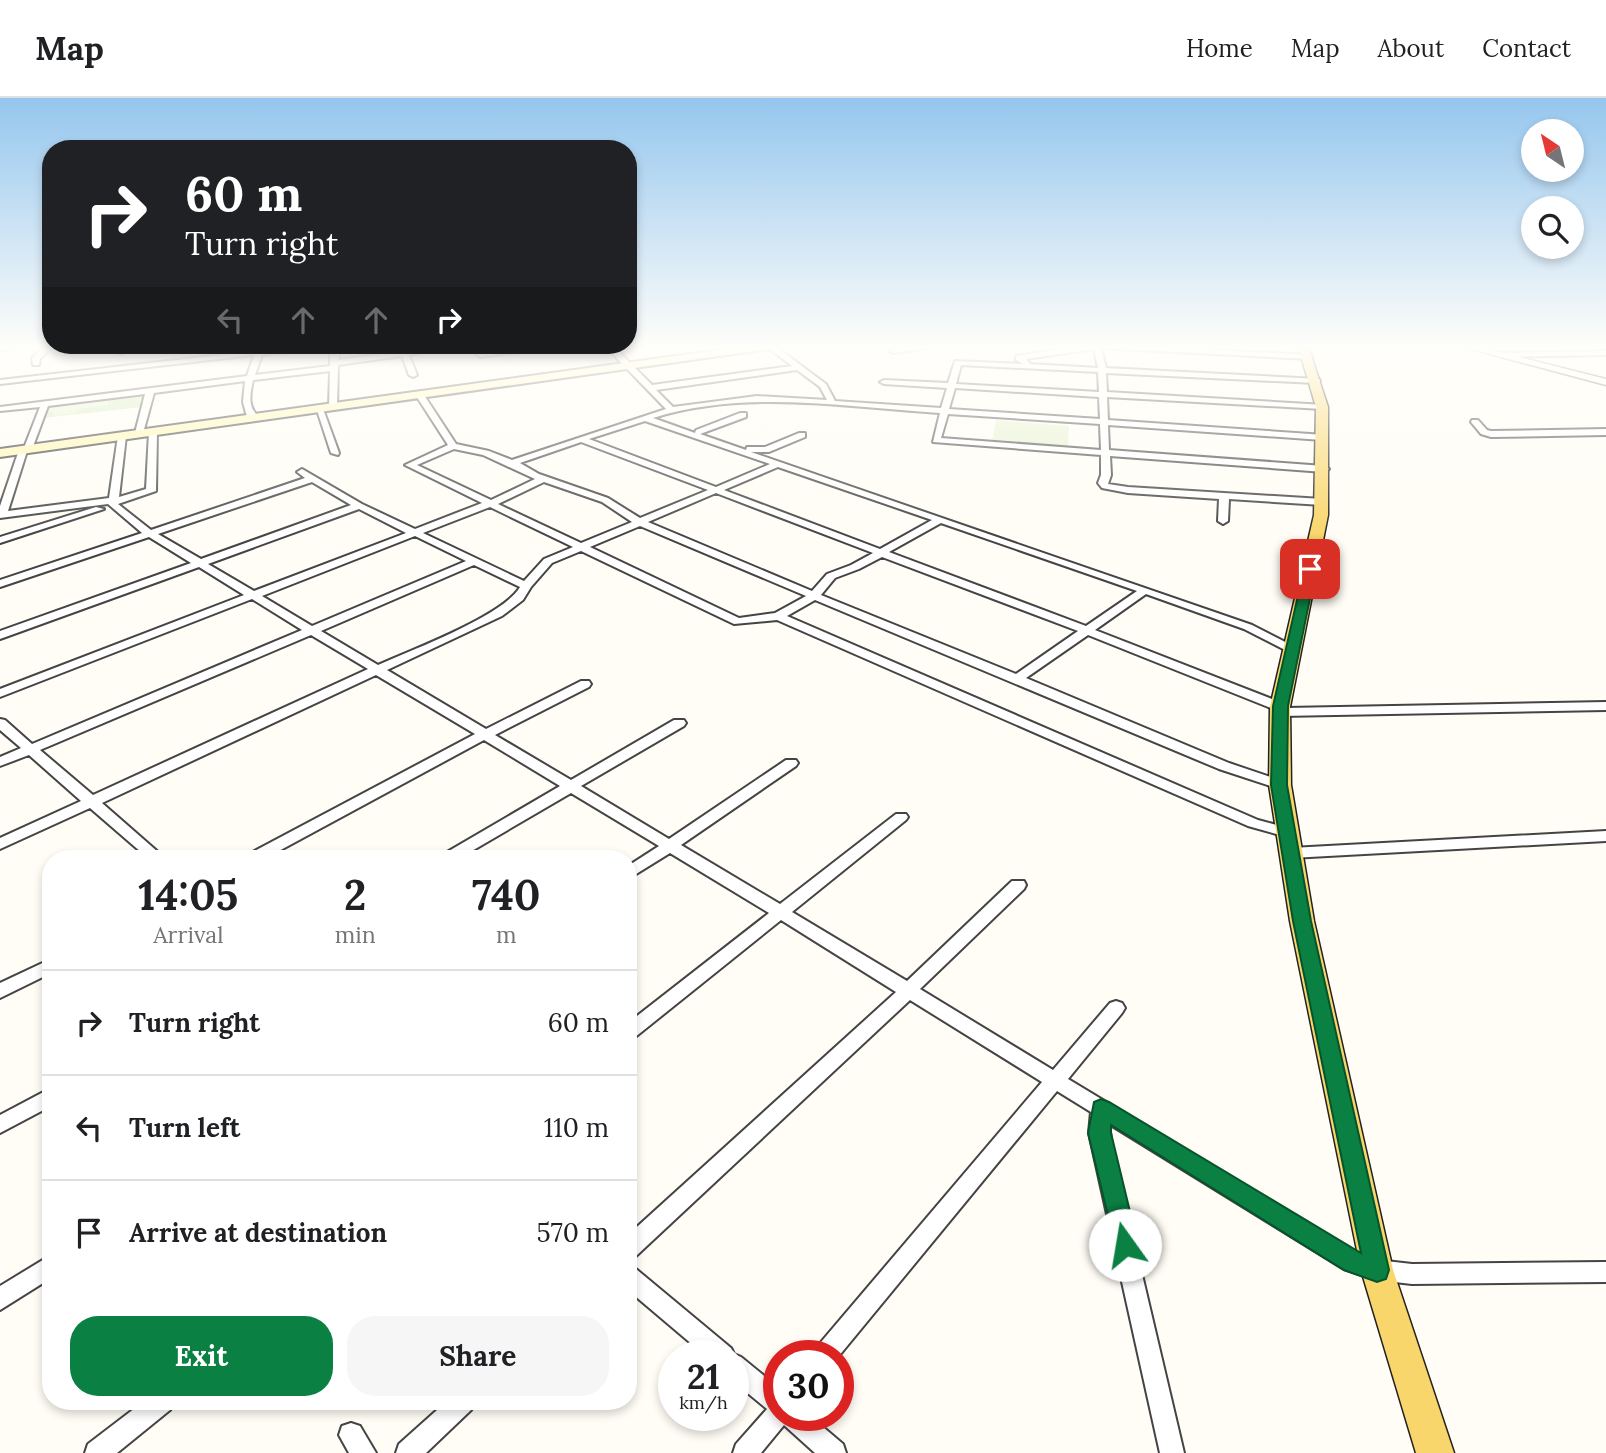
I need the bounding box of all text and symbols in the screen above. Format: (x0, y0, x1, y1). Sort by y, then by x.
text: Map (35, 27, 104, 69)
text: Home (1186, 33, 1253, 64)
text: Map (1291, 33, 1340, 64)
text: About (1378, 33, 1444, 64)
text: Contact (1482, 33, 1571, 64)
north arrow (1521, 119, 1584, 182)
map controls (1521, 119, 1584, 259)
text: 60 m (185, 162, 302, 224)
icon: right (70, 168, 161, 259)
button: search (1521, 196, 1584, 259)
text: Turn right (185, 223, 338, 264)
icon: left (211, 301, 249, 339)
icon: ahead (284, 301, 322, 339)
icon: ahead (357, 301, 395, 339)
icon: right (430, 301, 468, 339)
pin (1280, 539, 1340, 599)
icon: arrive (1291, 550, 1329, 588)
text: 14:05 (138, 868, 238, 922)
text: 2 (344, 868, 366, 922)
text: 740 (472, 868, 541, 922)
text: Arrival (153, 920, 223, 949)
text: min (335, 920, 376, 949)
text: m (496, 920, 517, 949)
icon: right (70, 1004, 108, 1042)
text: Turn right (129, 1006, 260, 1039)
text: 60 m (548, 1006, 609, 1039)
icon: left (70, 1109, 108, 1147)
text: Turn left (129, 1111, 240, 1144)
text: 110 m (544, 1111, 609, 1144)
position arrow (1088, 1208, 1162, 1282)
icon: arrive (70, 1214, 108, 1252)
text: Arrive at destination (129, 1216, 387, 1249)
text: 570 m (537, 1216, 609, 1249)
button: Exit (70, 1316, 333, 1396)
button: Share (347, 1316, 609, 1396)
speed limit sign: 30 (763, 1340, 854, 1431)
text: 21 (687, 1354, 720, 1399)
text: km/h (679, 1391, 728, 1414)

